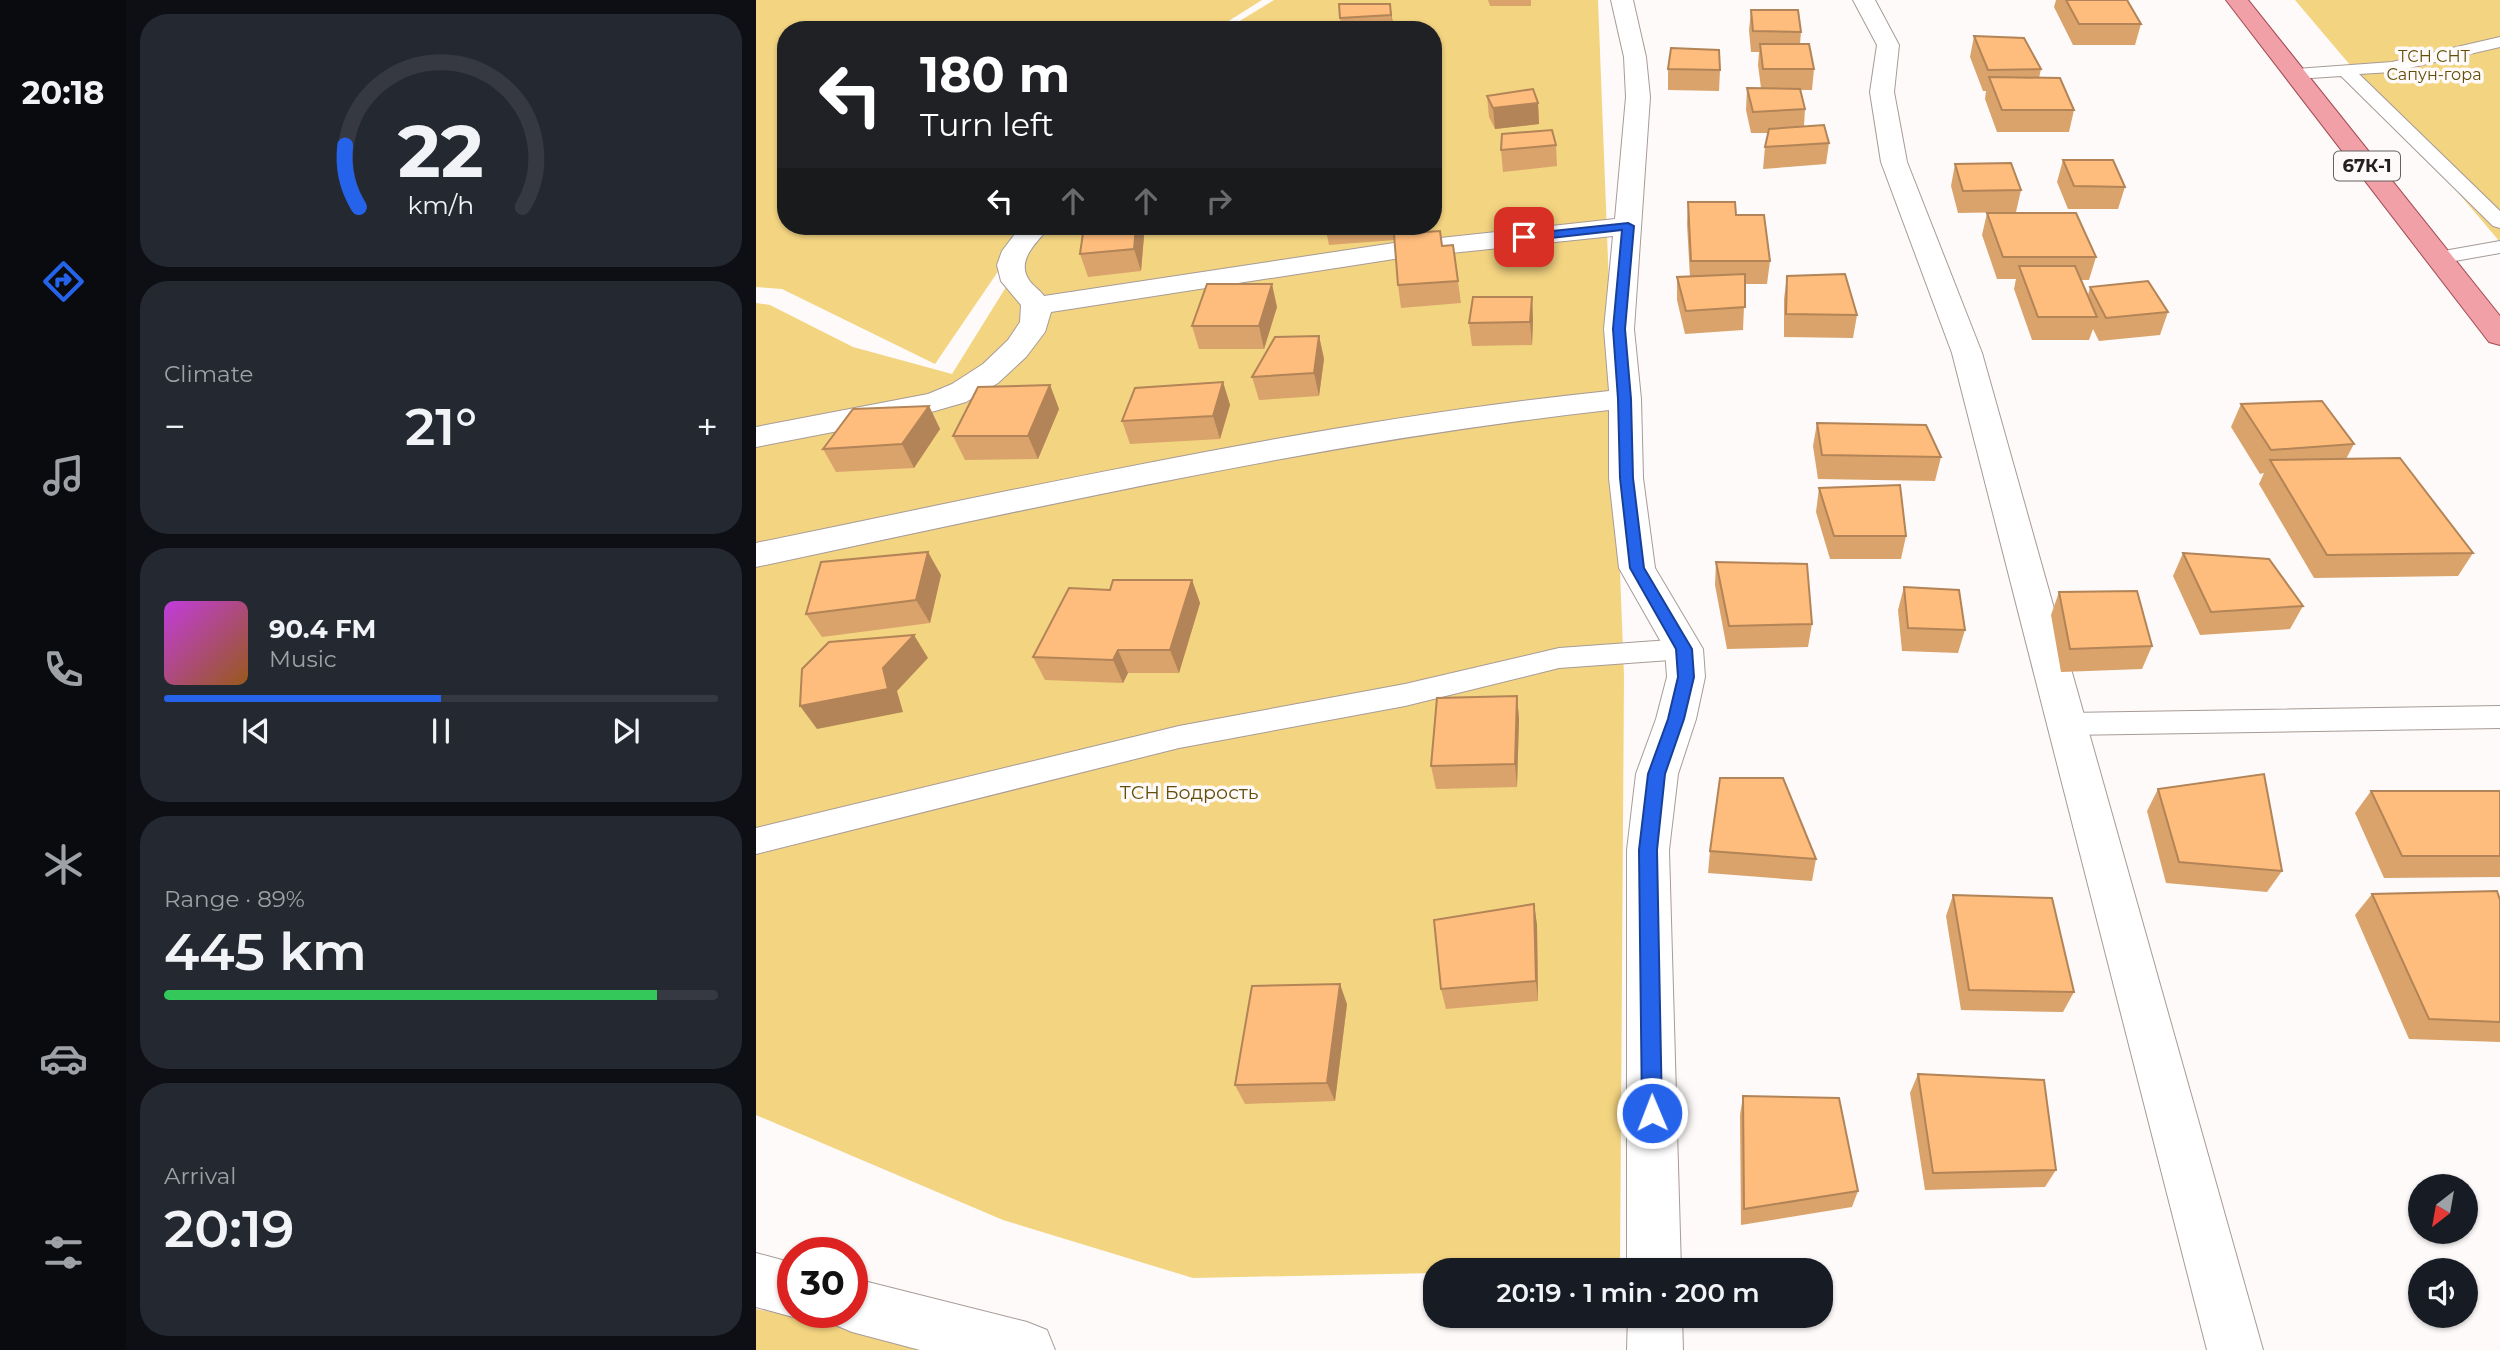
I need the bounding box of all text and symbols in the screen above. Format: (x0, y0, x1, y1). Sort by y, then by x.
text: 180 m (920, 45, 1070, 104)
park label: ТСН СНТ Сапун-гора (2387, 47, 2481, 84)
icon: left (805, 49, 896, 140)
text: 20:18 (22, 73, 104, 112)
text: Turn left (920, 105, 1054, 144)
text: 22 (398, 107, 484, 195)
road number: 67К-1 (2334, 152, 2400, 181)
icon: left (981, 182, 1019, 220)
icon: ahead (1054, 182, 1092, 220)
icon: ahead (1127, 182, 1165, 220)
icon: right (1200, 182, 1238, 220)
text: km/h (408, 189, 474, 219)
pin (1494, 207, 1554, 267)
icon: arrive (1505, 218, 1543, 256)
icon: directions (39, 257, 88, 306)
text: Climate (164, 360, 253, 388)
text: 21° (405, 395, 477, 458)
text: − (164, 403, 186, 450)
text: + (696, 403, 718, 450)
icon: music (39, 451, 88, 500)
text: 90.4 FM (269, 613, 376, 645)
icon: phone (39, 645, 88, 694)
text: Music (269, 645, 337, 673)
icon: previous (237, 712, 275, 750)
icon: pause (422, 712, 460, 750)
icon: next (607, 712, 645, 750)
park label: ТСН Бодрость (1120, 781, 1259, 804)
icon: climate (39, 840, 88, 889)
text: Range · 89% (164, 885, 305, 913)
text: 445 km (164, 920, 367, 983)
icon: car (39, 1034, 88, 1083)
position arrow (1615, 1076, 1689, 1150)
text: Arrival (164, 1162, 237, 1190)
north arrow (2408, 1174, 2478, 1244)
map controls (2408, 1174, 2478, 1328)
text: 20:19 (164, 1197, 294, 1260)
icon: filters (39, 1228, 88, 1277)
speed limit sign: 30 (777, 1237, 868, 1328)
button: sound (2408, 1258, 2478, 1328)
text: 20:19 · 1 min · 200 m (1496, 1277, 1760, 1309)

